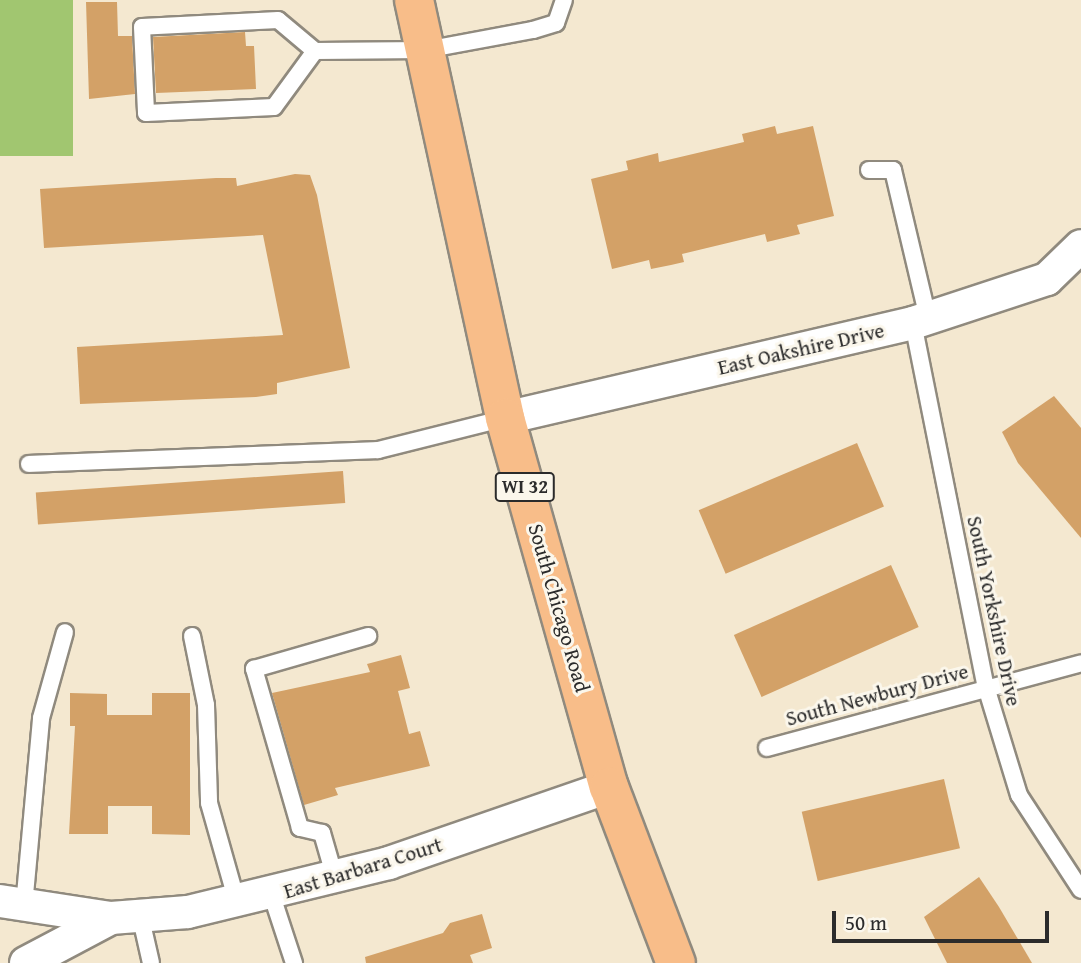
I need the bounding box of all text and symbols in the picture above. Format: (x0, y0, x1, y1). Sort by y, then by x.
street label: East Oakshire Drive (715, 318, 887, 380)
road number: WI 32 (494, 472, 556, 502)
street label: South Yorkshire Drive (962, 514, 1026, 708)
street label: South Chicago Road (523, 521, 595, 695)
street label: South Newbury Drive (783, 659, 971, 731)
street label: East Barbara Court (281, 832, 445, 904)
scale bar (836, 897, 1053, 941)
text: 50 m (845, 907, 887, 938)

